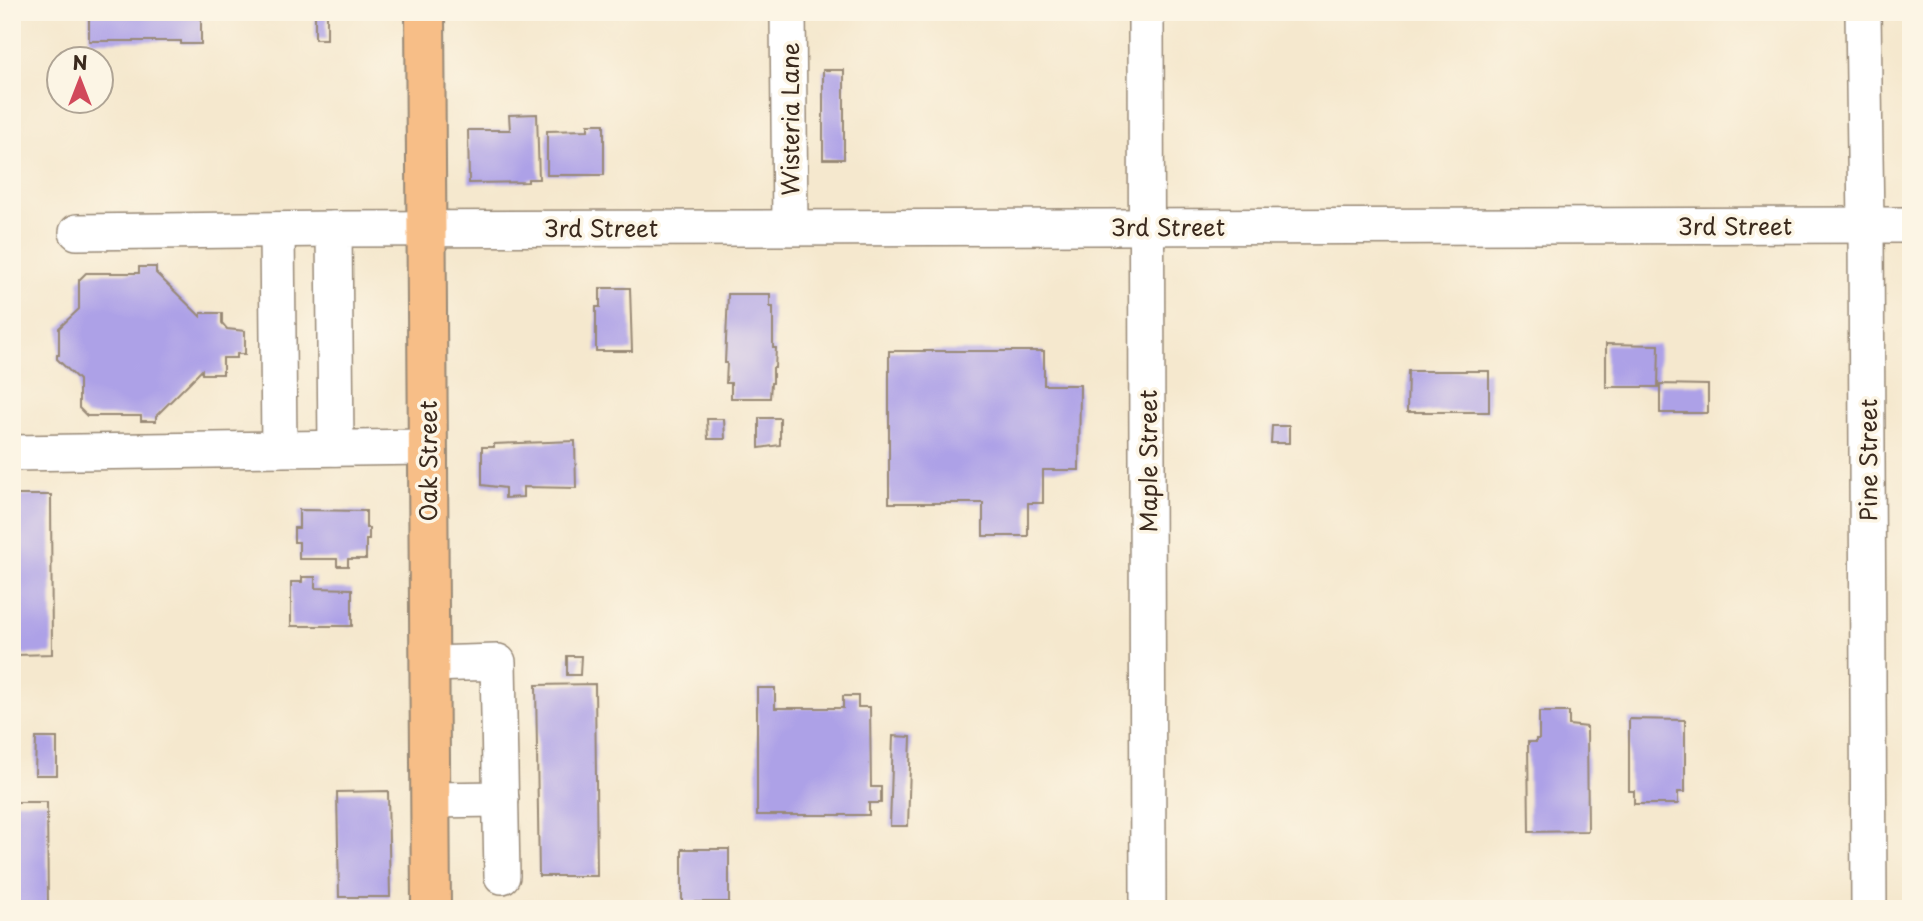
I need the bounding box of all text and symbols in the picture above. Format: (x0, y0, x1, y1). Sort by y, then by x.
street label: Wisteria Lane (772, 42, 807, 196)
north arrow (46, 46, 116, 116)
text: N (72, 48, 88, 76)
street label: 3rd Street (1678, 208, 1792, 243)
street label: 3rd Street (1111, 209, 1225, 244)
street label: 3rd Street (544, 210, 658, 245)
street label: Maple Street (1130, 390, 1165, 532)
street label: Pine Street (1850, 399, 1885, 521)
street label: Oak Street (410, 400, 445, 522)

